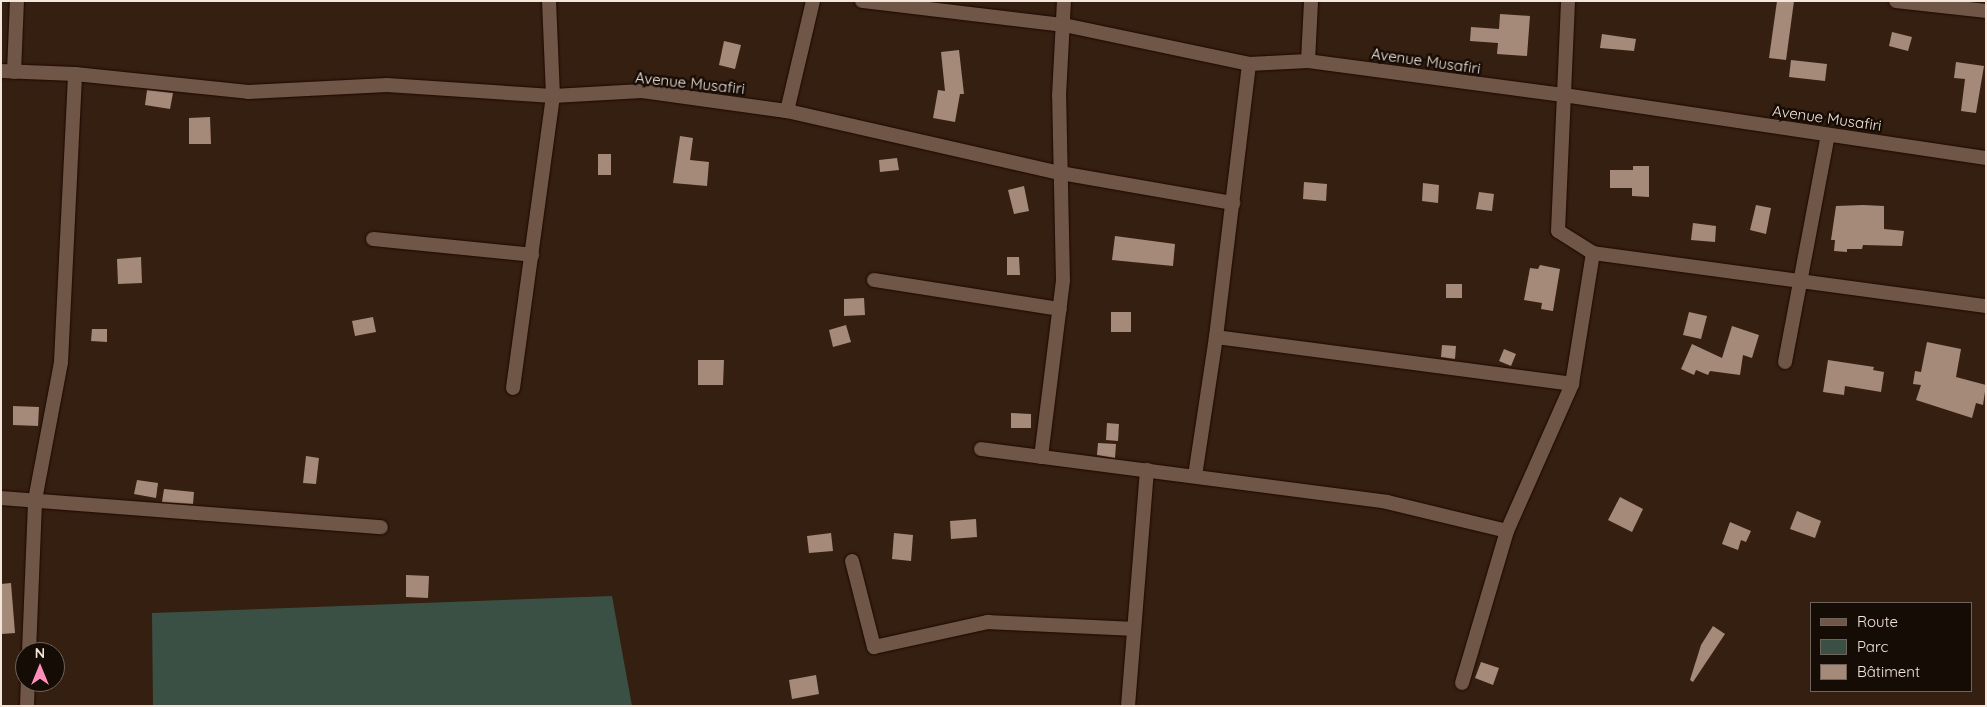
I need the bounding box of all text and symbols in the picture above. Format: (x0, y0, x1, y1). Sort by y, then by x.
street label: Avenue Musafiri (1370, 44, 1482, 78)
street label: Avenue Musafiri (634, 68, 746, 98)
street label: Avenue Musafiri (1771, 101, 1883, 135)
legend (1810, 602, 1972, 692)
text: Route (1857, 612, 1898, 631)
text: Parc (1857, 637, 1888, 656)
north arrow (15, 642, 65, 692)
text: N (35, 644, 45, 662)
text: Bâtiment (1857, 662, 1920, 681)

